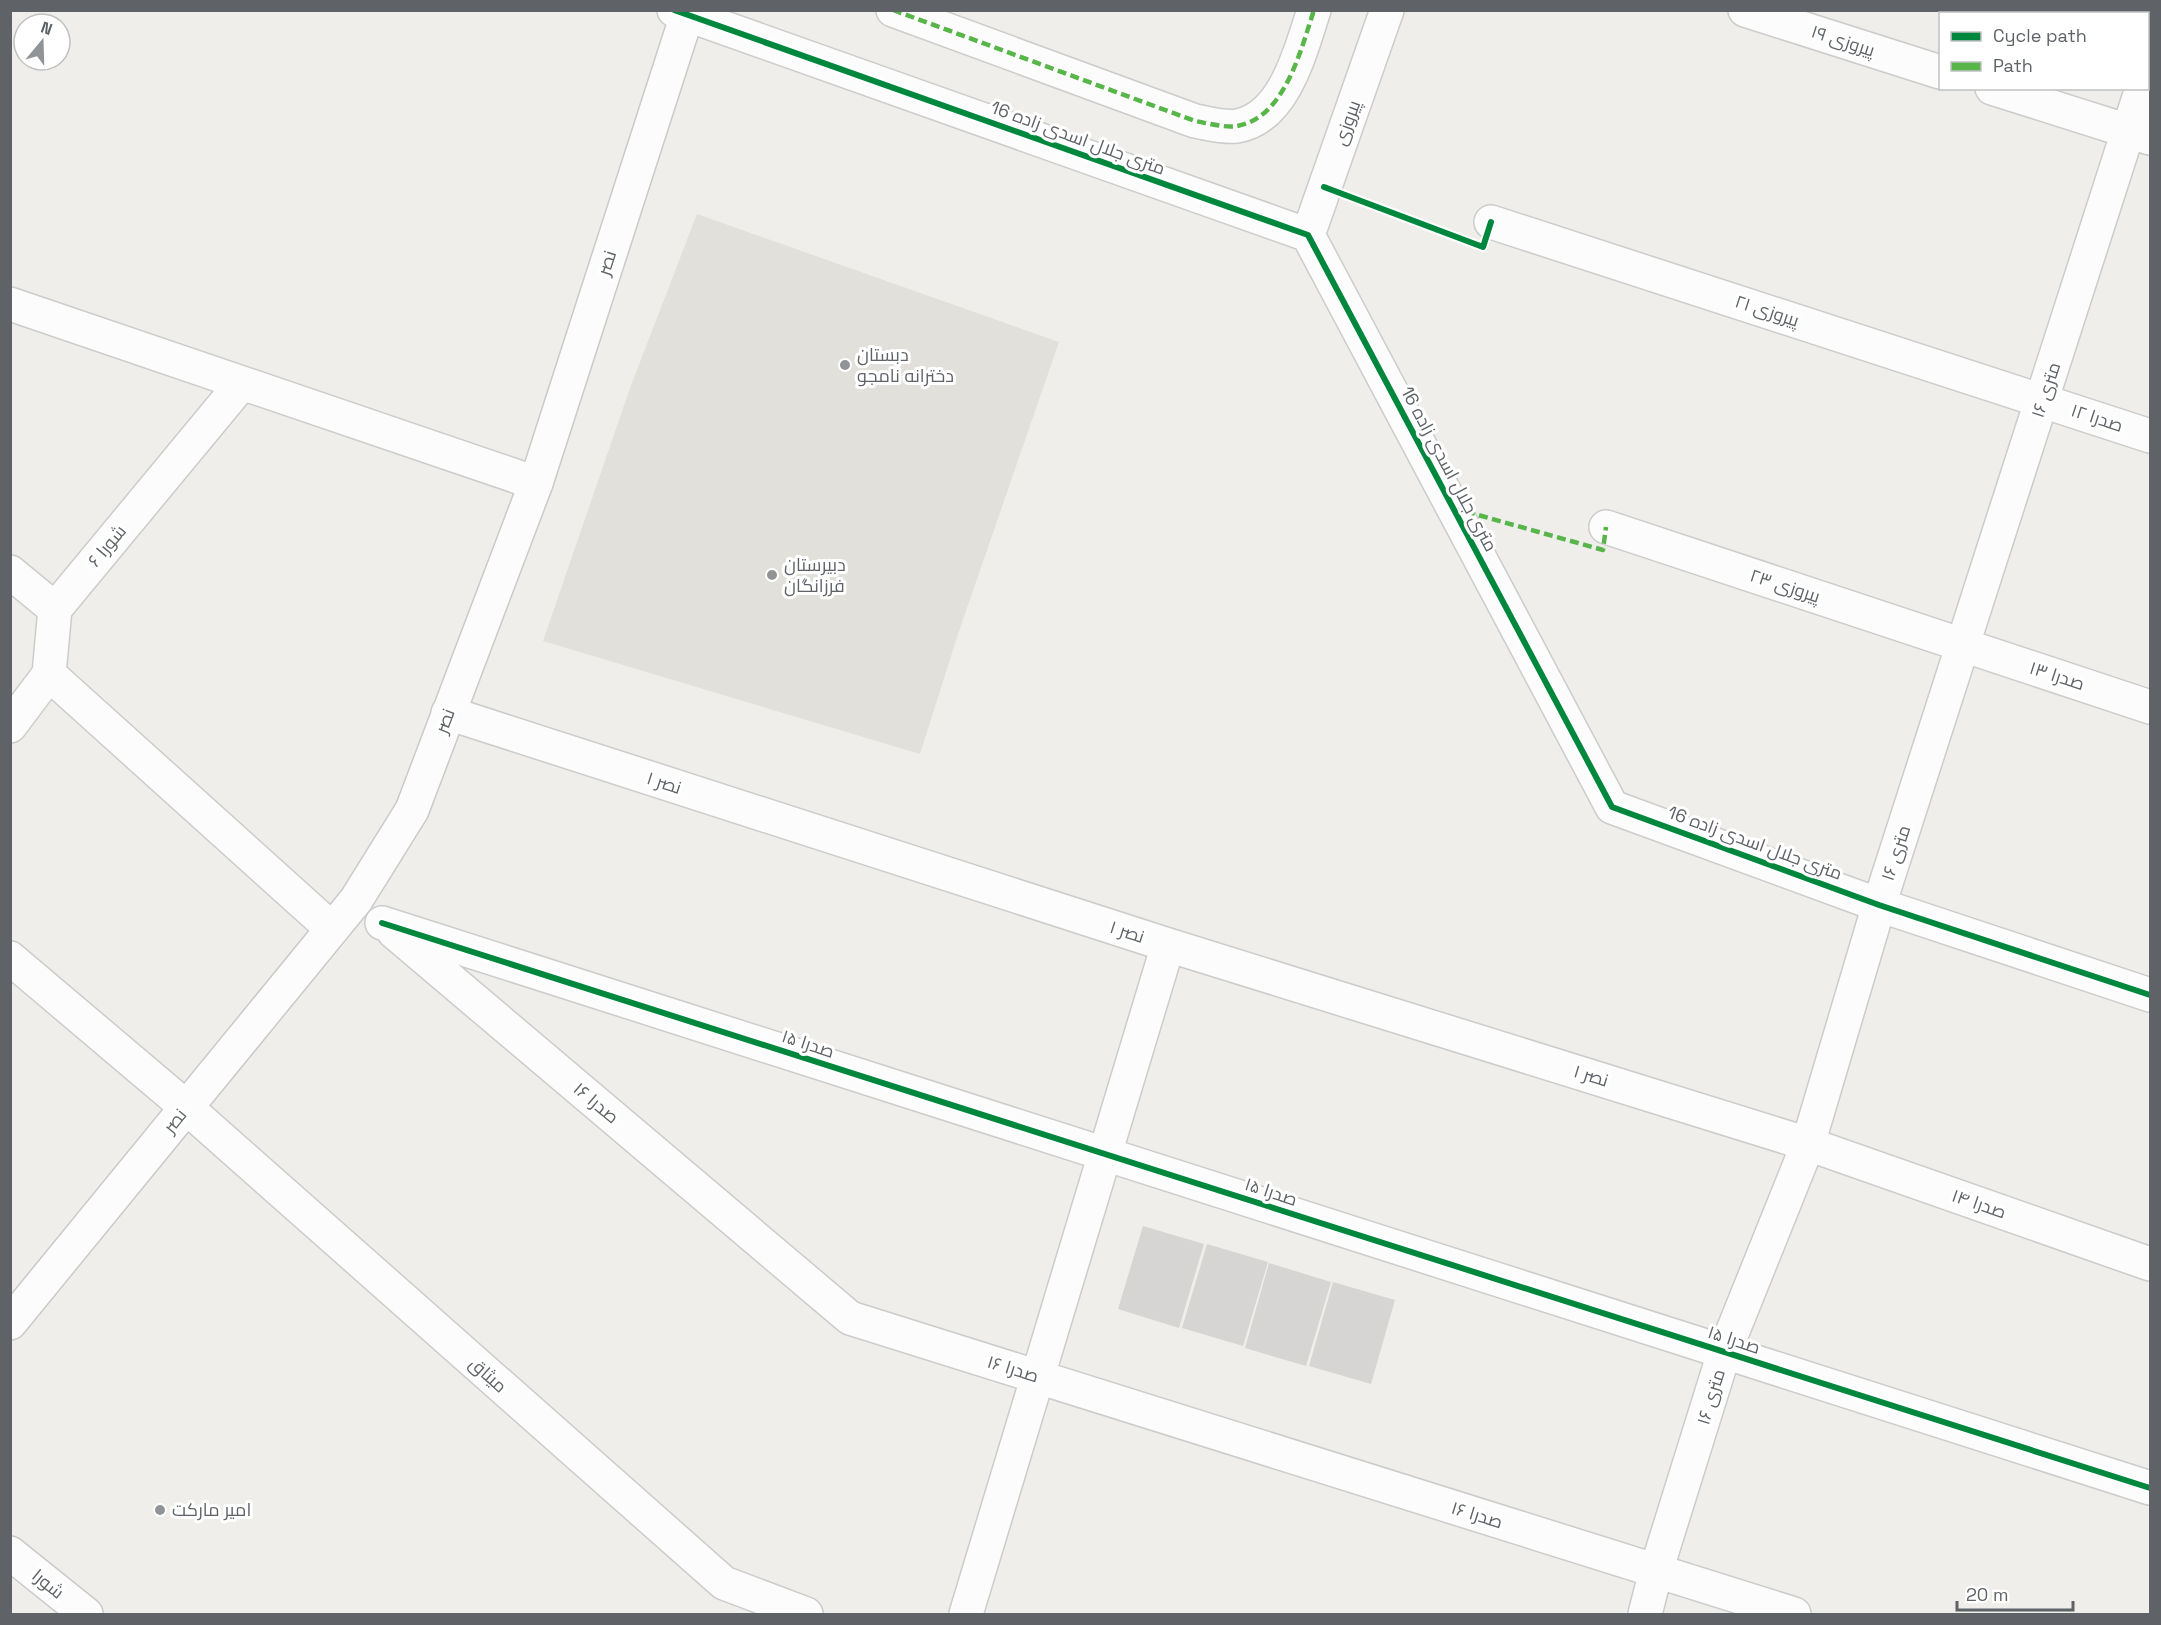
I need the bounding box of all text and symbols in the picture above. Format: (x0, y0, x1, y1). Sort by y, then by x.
north arrow (12, 12, 72, 72)
legend (1939, 12, 2149, 90)
text: N (38, 17, 55, 40)
street label: پیروزی ۱۹ (1808, 19, 1878, 63)
text: Cycle path (1993, 24, 2087, 47)
text: Path (1993, 54, 2033, 77)
street label: 16 متری جلال اسدی زاده (988, 95, 1168, 180)
street label: پیروزی (1328, 97, 1366, 149)
street label: نصر (591, 247, 621, 279)
street label: پیروزی ۲۱ (1732, 289, 1802, 333)
place label: دبستان دخترانه نامجو (857, 343, 954, 387)
marker: دبستان دخترانه نامجو (838, 358, 852, 372)
street label: ۱۶ متری (2026, 359, 2065, 421)
street label: 16 متری جلال اسدی زاده (1396, 382, 1503, 555)
street label: صدرا ۱۲ (2068, 398, 2126, 437)
street label: شورا ۶ (82, 520, 131, 571)
place label: دبیرستان فرزانگان (784, 553, 846, 597)
street label: پیروزی ۲۳ (1747, 563, 1823, 609)
marker: دبیرستان فرزانگان (765, 568, 779, 582)
street label: صدرا ۱۳ (2027, 656, 2087, 695)
street label: نصر (429, 705, 460, 738)
street label: نصر ۱ (644, 766, 684, 799)
street label: 16 متری جلال اسدی زاده (1665, 800, 1845, 885)
street label: ۱۶ متری (1876, 822, 1915, 884)
street label: نصر ۱ (1107, 915, 1147, 948)
street label: صدرا ۱۵ (779, 1024, 837, 1063)
street label: نصر ۱ (1571, 1059, 1611, 1092)
street label: صدرا ۱۶ (569, 1077, 624, 1128)
street label: نصر (157, 1104, 191, 1138)
street label: صدرا ۱۵ (1242, 1172, 1300, 1211)
street label: صدرا ۱۴ (1949, 1184, 2009, 1224)
street label: صدرا ۱۵ (1705, 1320, 1763, 1359)
street label: صدرا ۱۶ (985, 1350, 1042, 1387)
street label: میثاق (464, 1352, 512, 1398)
street label: ۱۶ متری (1691, 1366, 1730, 1428)
street label: صدرا ۱۶ (1449, 1496, 1506, 1533)
place label: امیر مارکت (172, 1498, 251, 1521)
marker: امیر مارکت (153, 1503, 167, 1517)
street label: شورا (28, 1564, 69, 1604)
scale bar (1957, 1574, 2072, 1612)
text: 20 m (1966, 1583, 2009, 1606)

